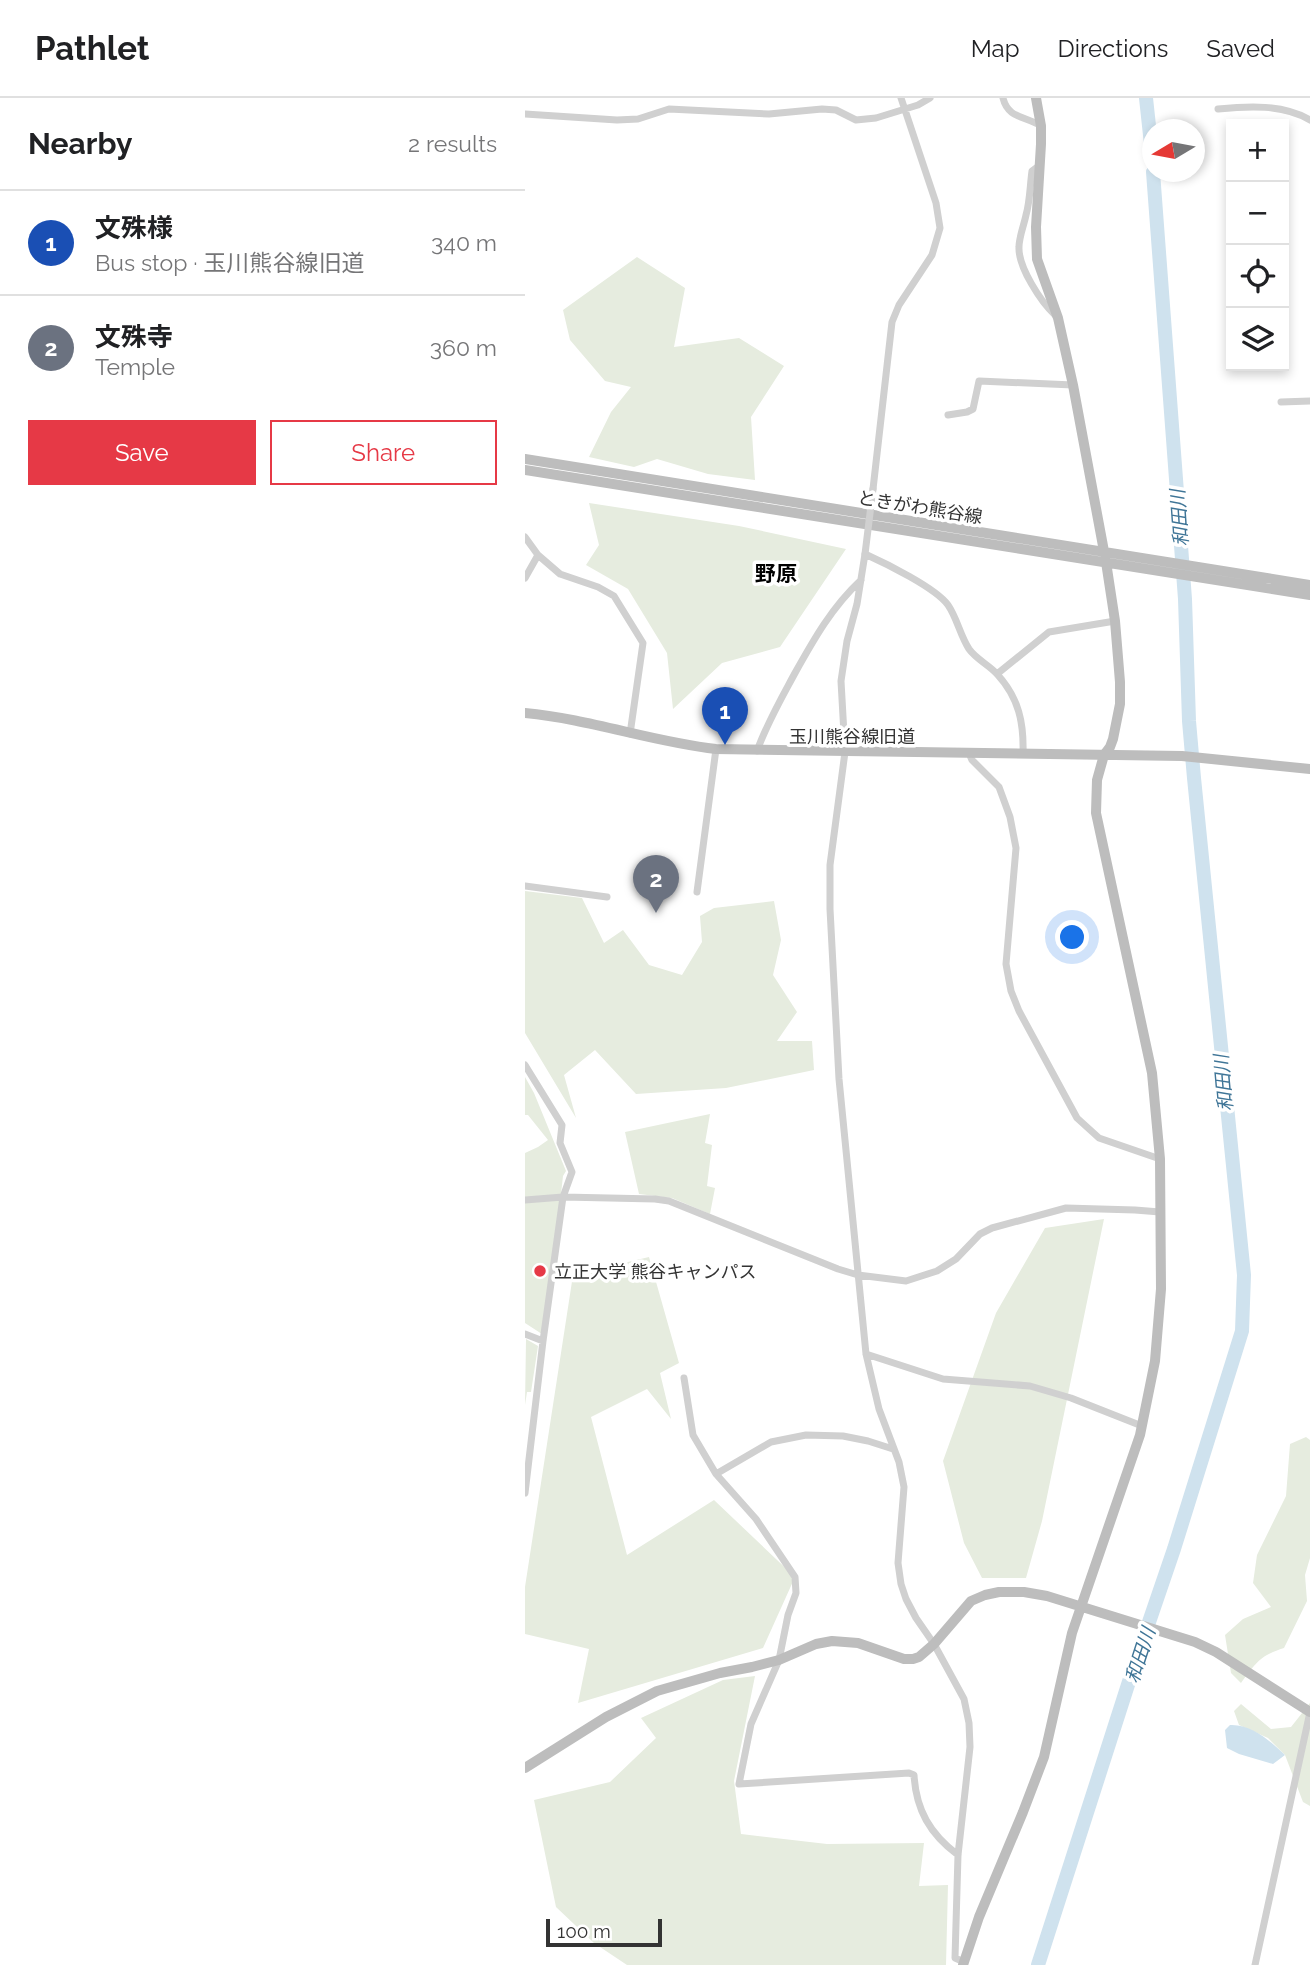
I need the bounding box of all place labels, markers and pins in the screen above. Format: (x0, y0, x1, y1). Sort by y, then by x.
pin: 1 (702, 687, 748, 745)
pin: 2 (633, 855, 679, 913)
place label: 立正大学 熊谷キャンパス (554, 1261, 757, 1282)
marker: 立正大学 熊谷キャンパス (532, 1263, 548, 1279)

